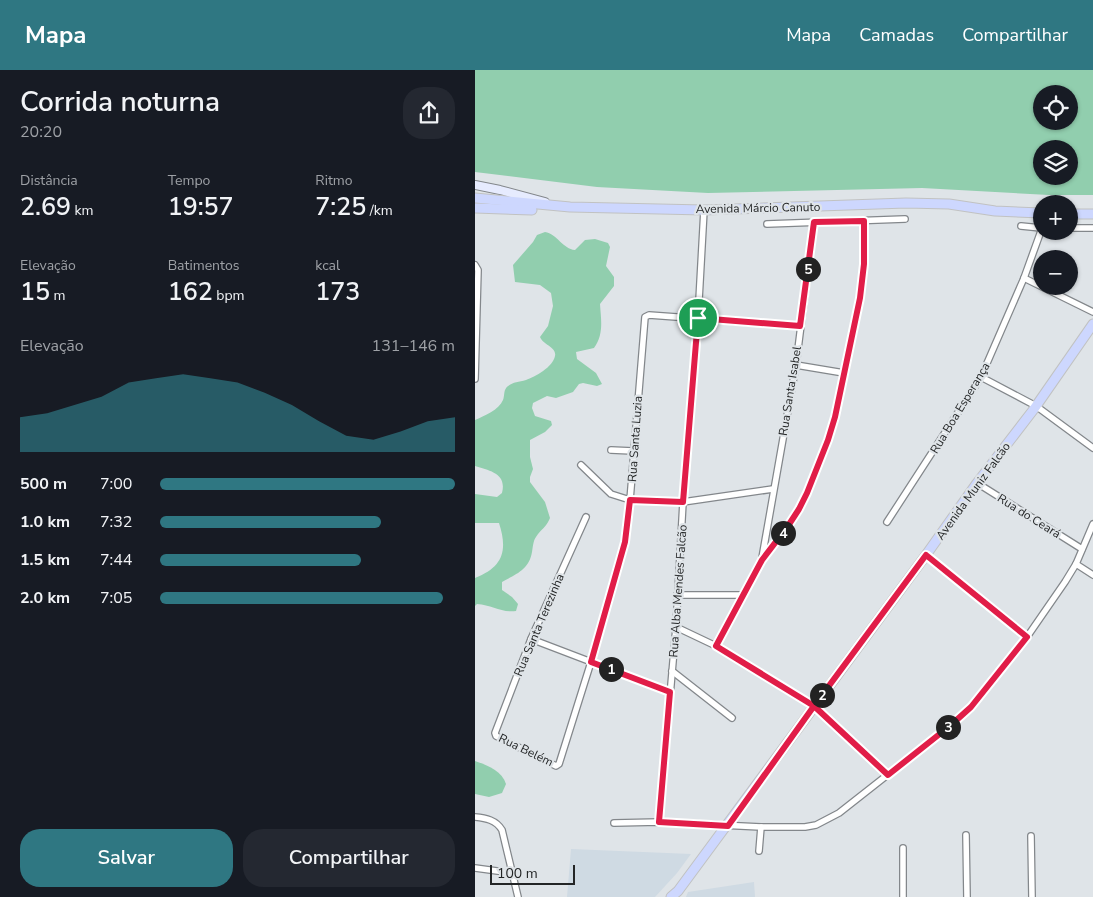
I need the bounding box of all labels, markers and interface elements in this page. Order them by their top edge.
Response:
text: Mapa [25,19,87,51]
text: Mapa [786,23,831,47]
text: Camadas [859,23,934,47]
text: Compartilhar [962,23,1068,47]
text: Corrida noturna [20,83,220,121]
map controls [1033,85,1078,295]
button: locate [1033,85,1078,130]
button: share [403,87,455,139]
text: 20:20 [20,121,62,143]
button: layers [1033,140,1078,185]
text: Distância [20,171,78,190]
text: Tempo [168,171,210,190]
text: Ritmo [315,171,353,190]
text: 2.69 [20,190,71,224]
text: 19:57 [168,190,234,224]
text: 7:25 [315,190,366,224]
button: + [1033,195,1078,240]
street label: Avenida Márcio Canuto [696,199,821,217]
text: km [71,201,94,220]
text: /km [366,201,393,220]
button: − [1033,250,1078,295]
text: Elevação [20,256,76,275]
text: Batimentos [168,256,239,275]
text: kcal [315,256,340,275]
pin: 5 [795,256,821,282]
text: 5 [804,260,813,279]
text: 15 [20,275,50,309]
text: 162 [168,275,213,309]
text: 173 [315,275,360,309]
text: m [50,286,66,305]
text: bpm [213,286,245,305]
pin [677,297,719,339]
icon: arrive [684,304,712,332]
text: Elevação [20,335,84,357]
text: 131–146 m [372,335,455,357]
street label: Rua Santa Isabel [775,345,805,437]
street label: Rua Boa Esperança [926,359,994,457]
street label: Rua Santa Luzia [624,395,646,483]
street label: Avenida Muniz Falcão [932,439,1014,543]
text: 500 m [20,473,67,495]
text: 7:00 [100,473,132,495]
street label: Rua do Ceará [994,490,1064,542]
text: 1.0 km [20,511,70,533]
text: 7:32 [100,511,132,533]
pin: 4 [771,520,795,546]
street label: Rua Alba Mendes Falcão [665,524,691,658]
text: 4 [779,524,788,543]
text: 1.5 km [20,549,70,571]
text: 7:44 [100,549,132,571]
street label: Rua Santa Terezinha [510,571,568,679]
text: 2.0 km [20,587,70,609]
text: 7:05 [100,587,132,609]
pin: 1 [599,656,623,682]
text: 1 [607,660,616,679]
pin: 2 [809,682,835,708]
text: 2 [818,686,827,705]
pin: 3 [935,714,961,740]
text: 3 [944,718,953,737]
street label: Rua Belém [496,730,556,770]
button: Salvar [20,829,233,887]
button: Compartilhar [243,829,455,887]
scale bar [490,862,575,885]
text: 100 m [497,864,538,883]

